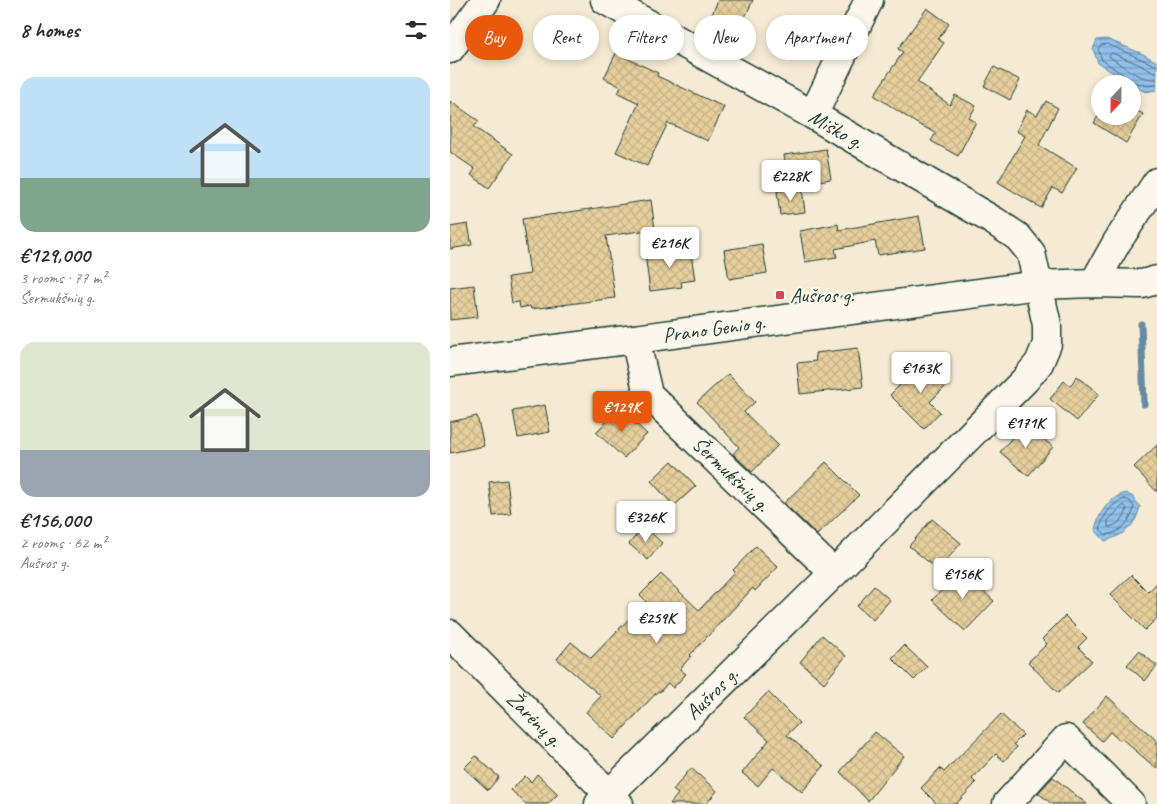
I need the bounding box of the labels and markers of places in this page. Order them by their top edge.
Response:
pin: €228K [756,160,826,202]
pin: €216K [635,226,705,269]
place label: Aušros g. [790,282,855,308]
marker: Aušros g. [774,289,786,301]
pin: €163K [886,352,956,394]
pin: €129K [587,390,657,433]
pin: €171K [991,406,1061,449]
pin: €326K [611,500,681,543]
pin: €156K [928,558,998,600]
pin: €259K [622,602,692,644]

